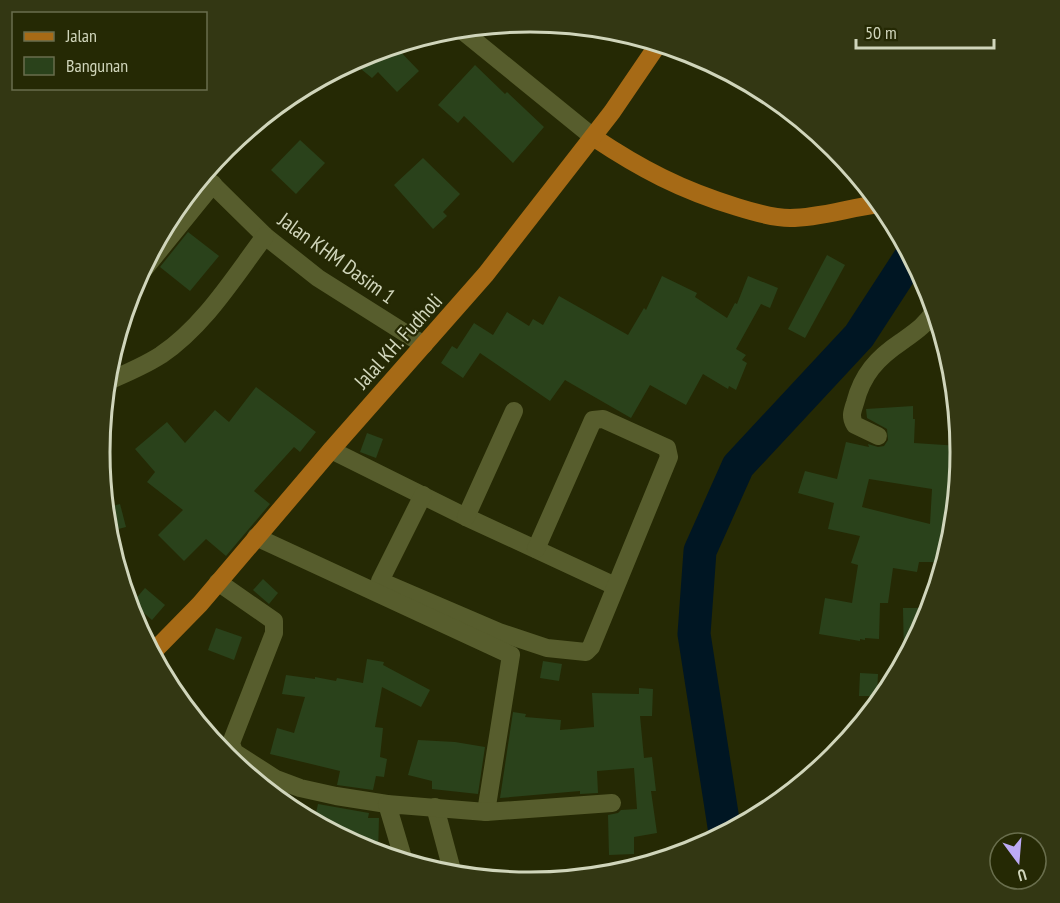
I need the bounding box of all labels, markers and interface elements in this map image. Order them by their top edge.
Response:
legend [12,12,207,90]
scale bar [856,12,994,50]
text: 50 m [865,21,897,44]
text: Jalan [65,24,97,47]
text: Bangunan [66,54,128,77]
street label: Jalan KHM Dasim 1 [272,206,401,310]
street label: Jalal KH. Fudholi [347,288,448,395]
north arrow [988,831,1048,891]
text: U [1015,865,1029,886]

